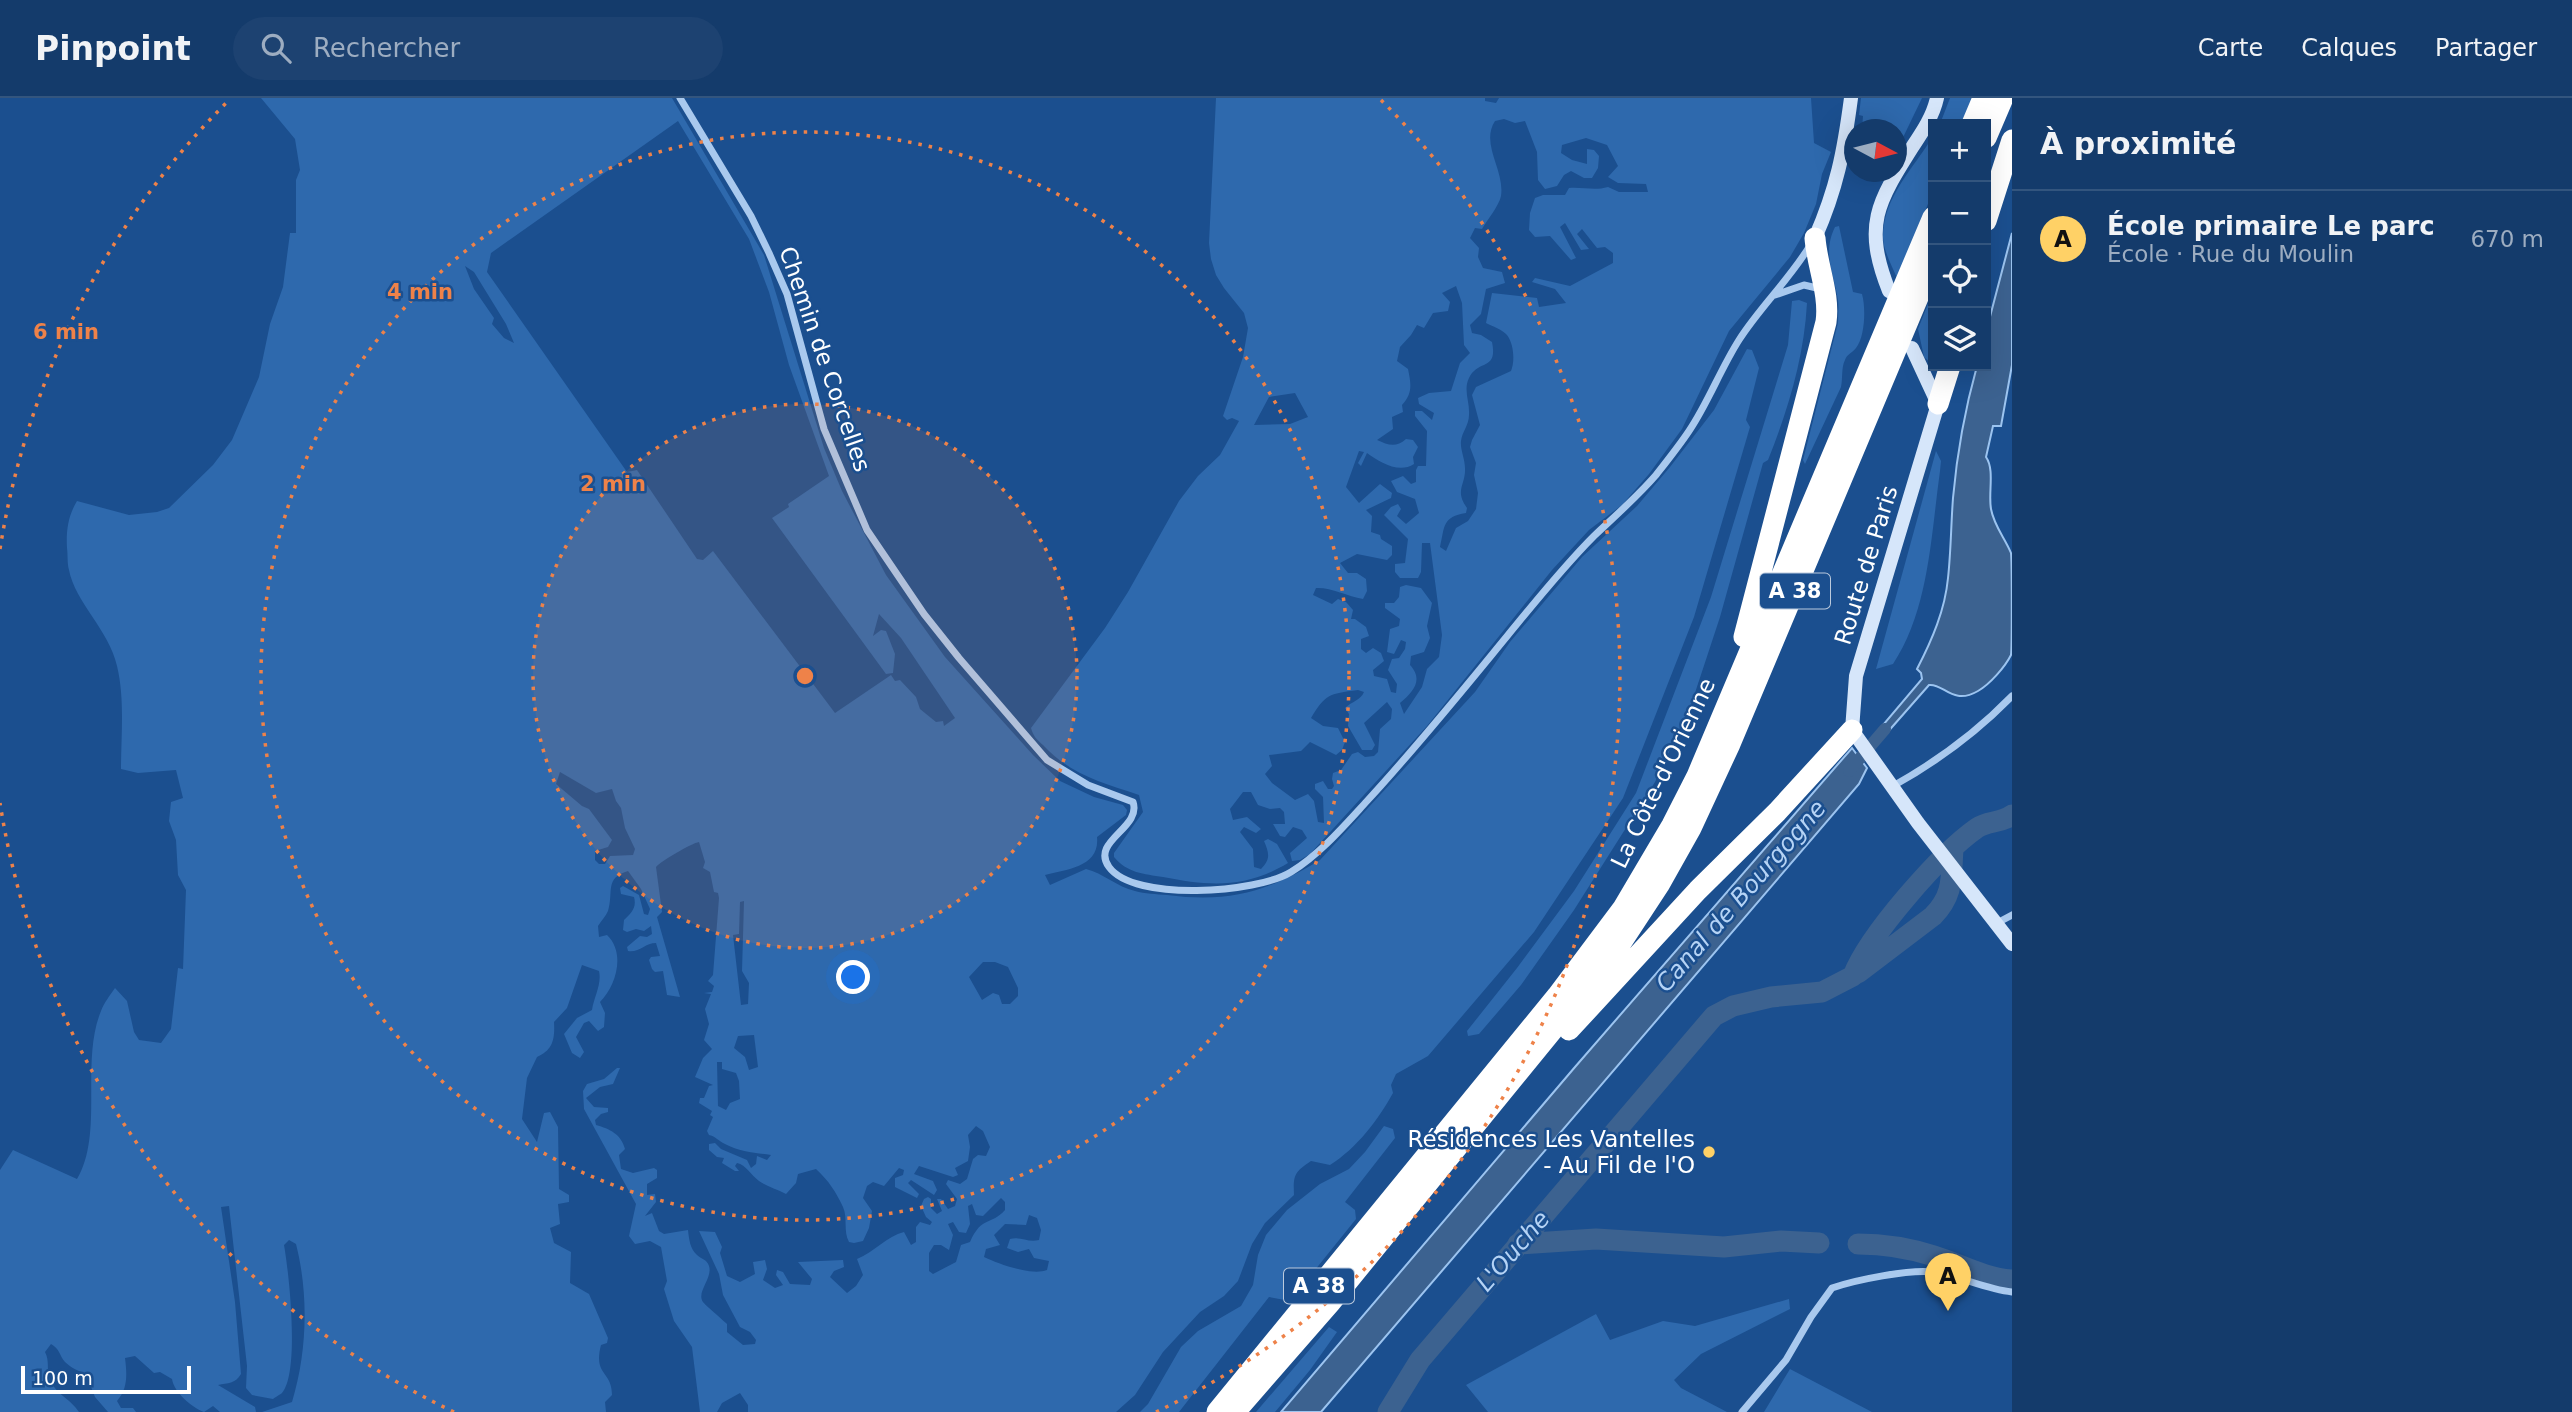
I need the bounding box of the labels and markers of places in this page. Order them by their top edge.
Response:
centre of rings [793,664,817,688]
place label: Résidences Les Vantelles - Au Fil de l'O [1408,1126,1695,1178]
marker: Résidences Les Vantelles - Au Fil de l'O [1701,1144,1717,1160]
pin: A [1925,1253,1971,1311]

